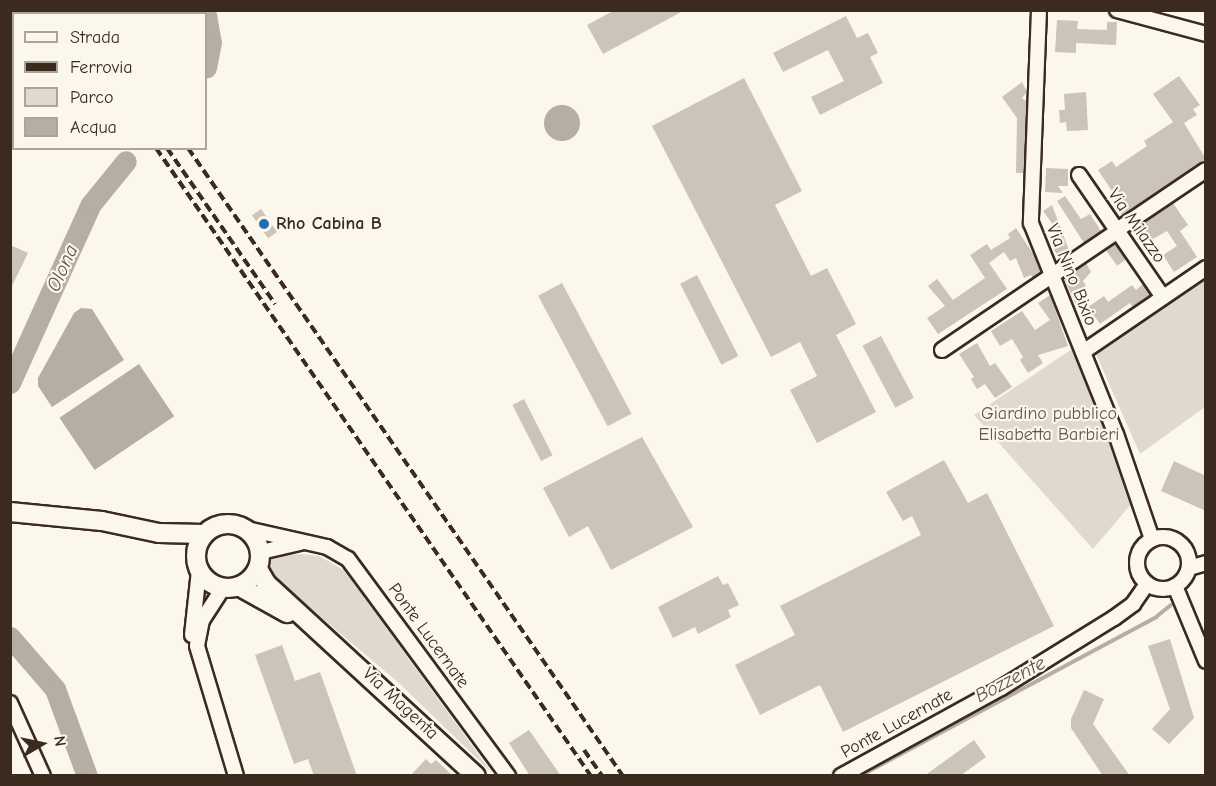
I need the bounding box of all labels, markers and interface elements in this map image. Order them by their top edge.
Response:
legend [12,12,207,150]
text: Strada [70,27,120,48]
text: Ferrovia [70,57,133,78]
text: Parco [70,87,113,108]
text: Acqua [70,117,117,138]
street label: Via Milazzo [1102,185,1170,267]
place label: Rho Cabina B [276,213,382,235]
marker: Rho Cabina B [257,217,271,231]
street label: Via Nino Bixio [1041,221,1101,329]
water label: Olona [41,241,83,295]
park label: Giardino pubblico Elisabetta Barbieri [979,404,1119,446]
street label: Ponte Lucernate [383,579,473,693]
water label: Bozzente [971,650,1049,708]
street label: Via Magenta [358,663,442,745]
street label: Ponte Lucernate [837,684,957,764]
north arrow [12,714,72,774]
text: N [50,735,69,748]

